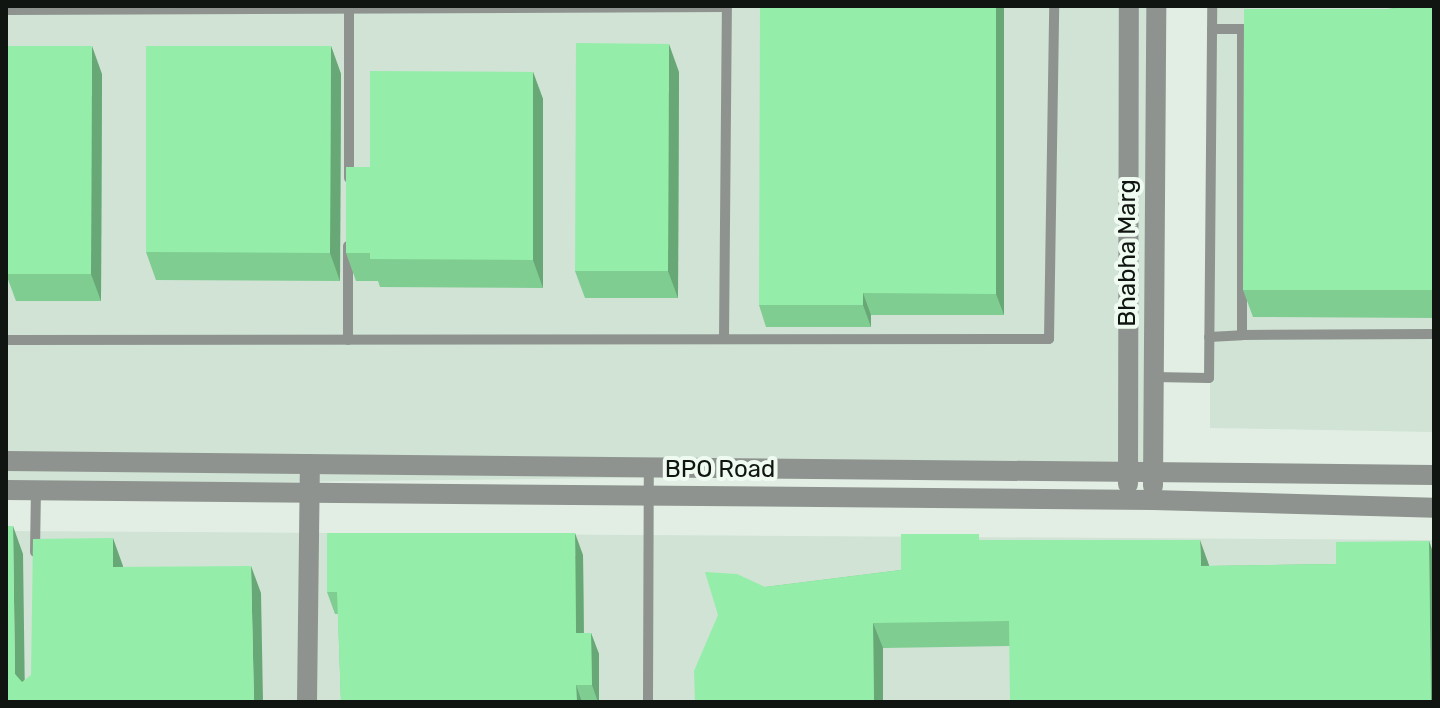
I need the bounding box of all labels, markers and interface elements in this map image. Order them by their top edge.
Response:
street label: Bhabha Marg [1114,179,1142,327]
street label: BPO Road [665,456,775,484]

